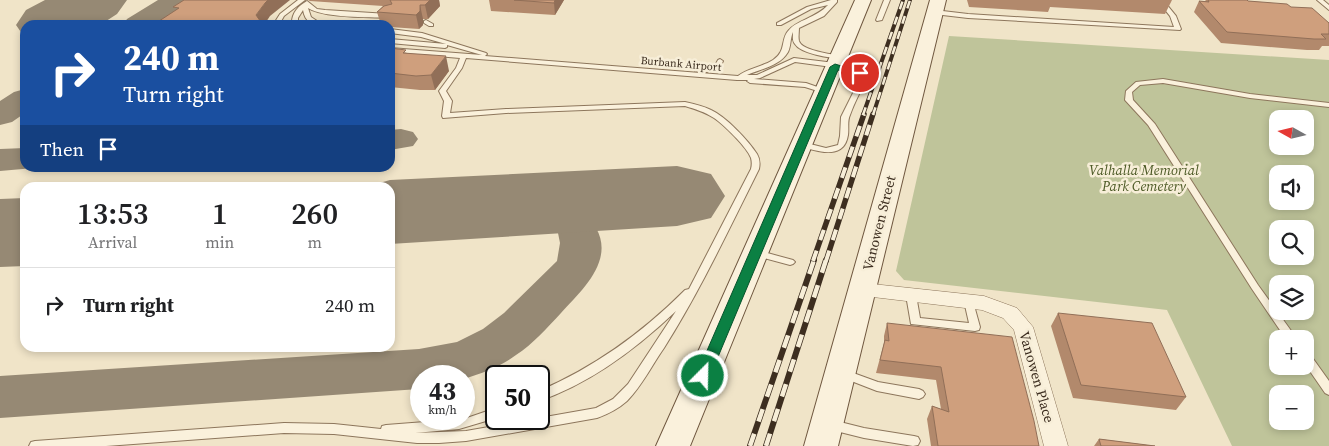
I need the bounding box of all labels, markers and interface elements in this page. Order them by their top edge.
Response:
text: 240 m [123,34,219,82]
icon: right [40,40,105,105]
pin [839,52,881,94]
street label: Burbank Airport [640,53,722,75]
icon: arrive [846,59,874,87]
text: Turn right [123,79,224,109]
north arrow [1269,110,1314,155]
map controls [1269,110,1314,430]
icon: arrive [94,135,122,163]
text: Then [40,136,84,162]
park label: Valhalla Memorial Park Cemetery [1089,160,1199,196]
button: sound [1269,165,1314,210]
street label: Vanowen Street [858,173,901,273]
text: 13:53 [77,193,148,234]
text: 1 [212,193,228,234]
text: 260 [291,193,338,234]
button: search [1269,220,1314,265]
text: Arrival [88,231,137,253]
text: min [205,231,234,253]
text: m [307,231,322,253]
button: layers [1269,275,1314,320]
icon: right [40,291,68,319]
text: Turn right [83,292,174,318]
text: 240 m [325,292,375,318]
street label: Vanowen Place [1014,329,1060,425]
button: + [1269,330,1314,375]
position arrow [676,349,728,401]
speed limit sign: 50 [485,365,550,430]
text: 43 [429,374,456,408]
button: − [1269,385,1314,430]
text: km/h [428,402,457,418]

